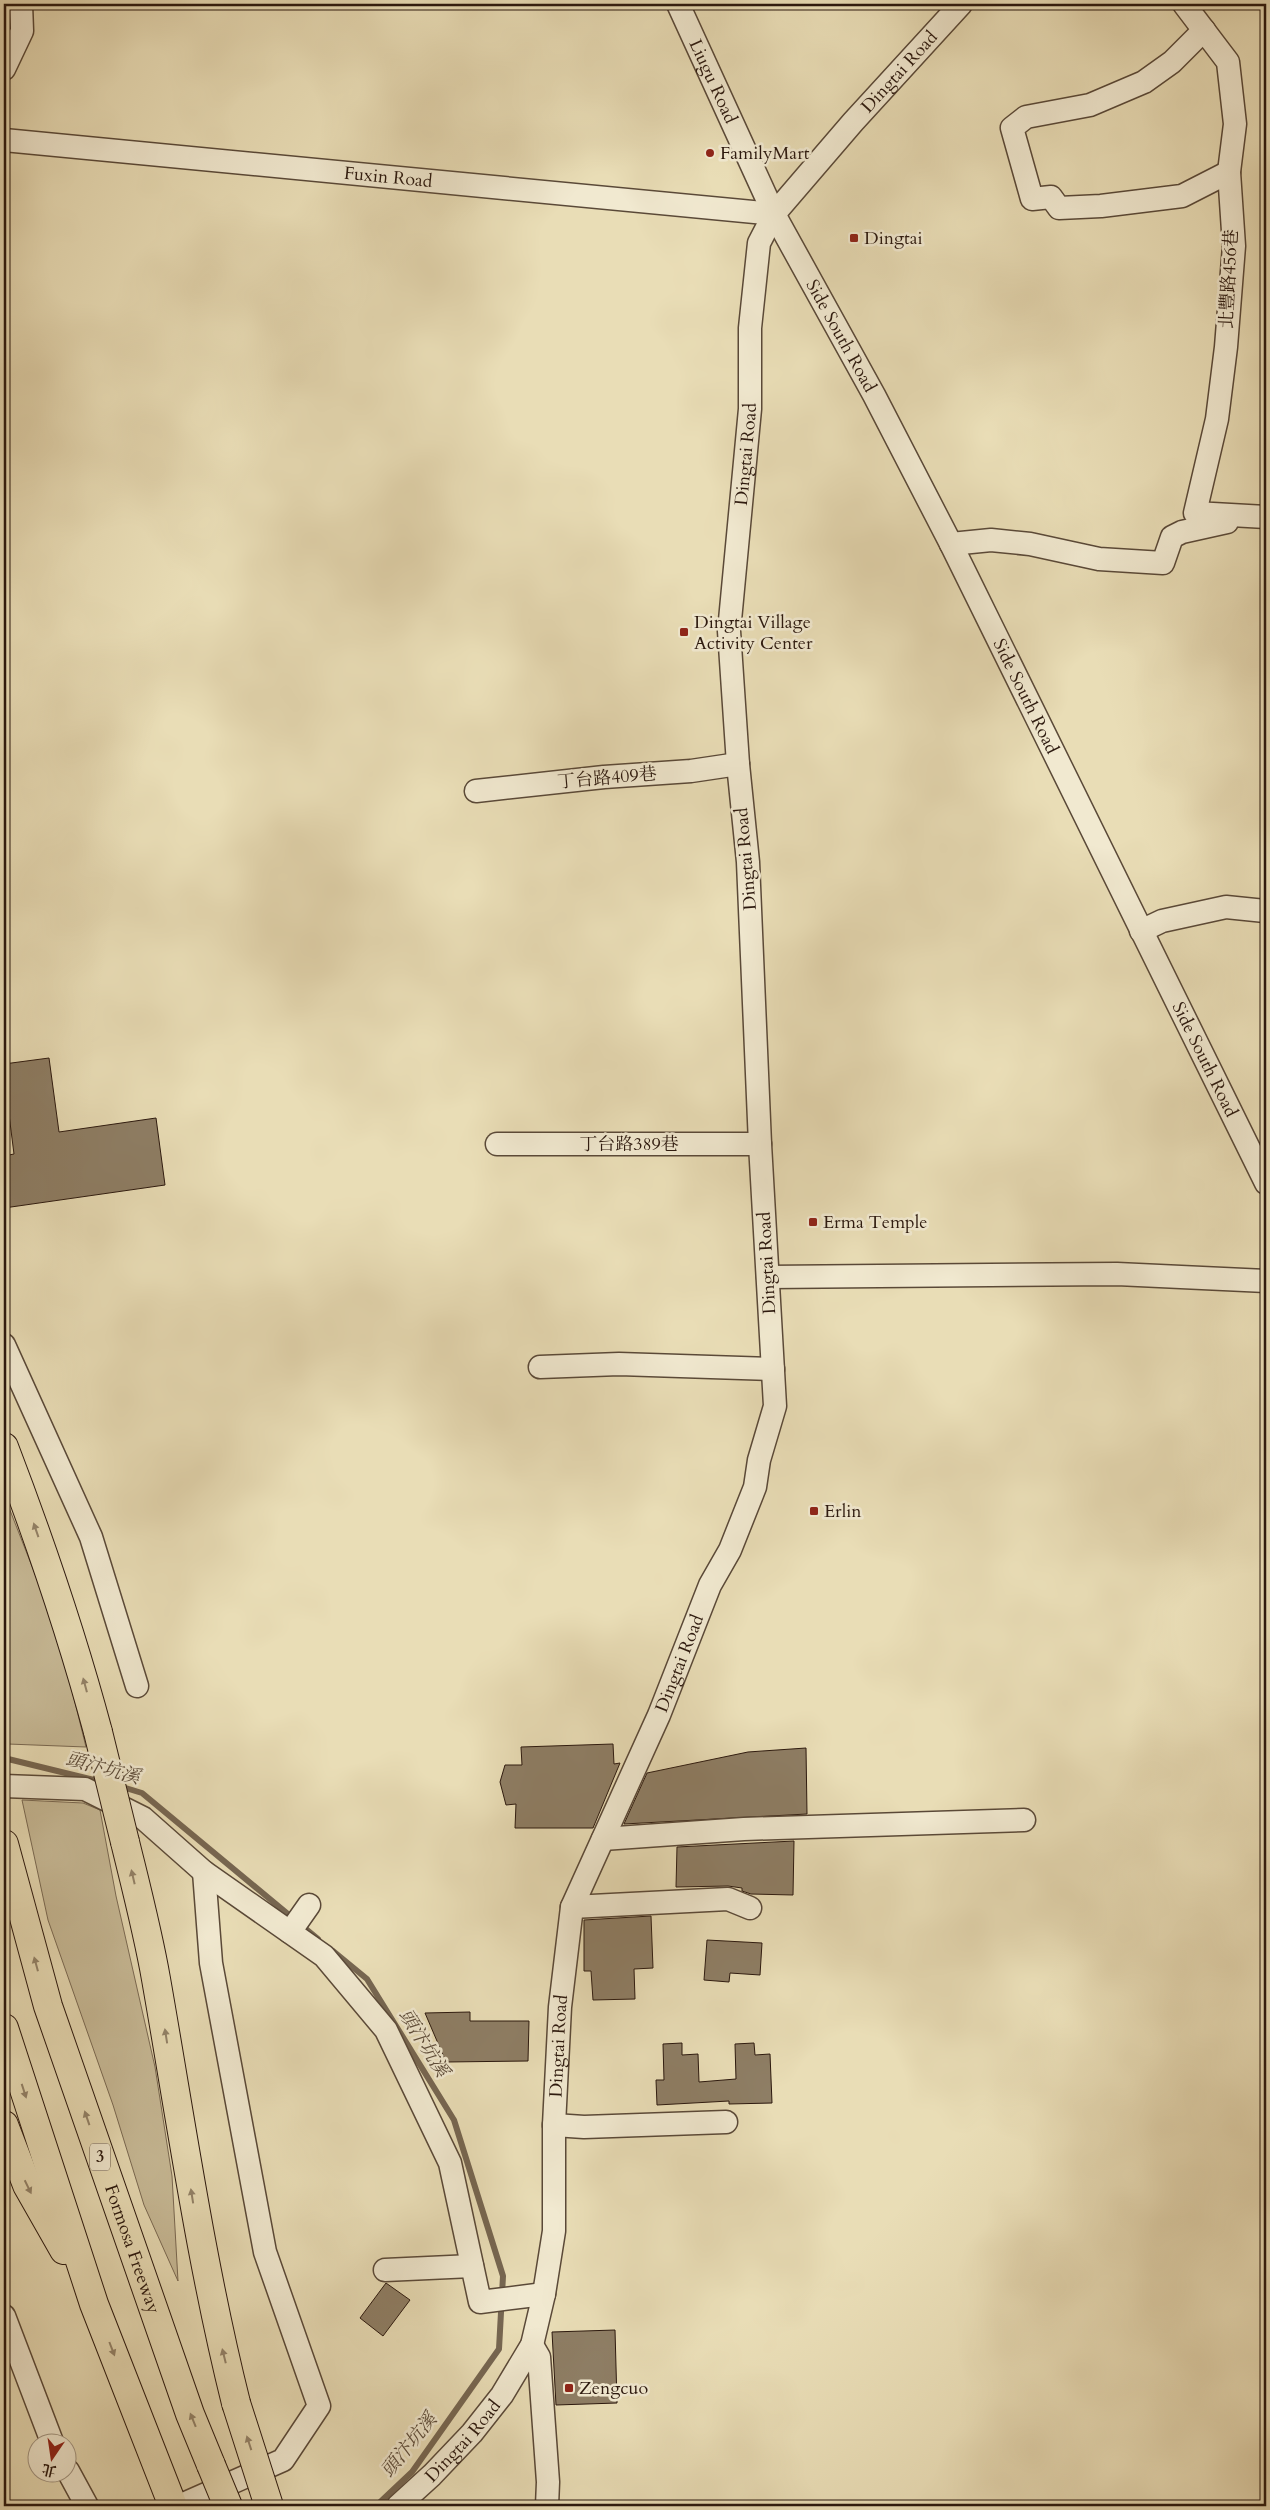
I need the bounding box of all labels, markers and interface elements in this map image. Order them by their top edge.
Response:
street label: Dingtai Road [855,25,943,118]
street label: Liugu Road [683,35,744,128]
place label: FamilyMart [720,141,810,166]
marker: FamilyMart [704,147,716,159]
street label: Fuxin Road [343,160,434,194]
place label: Dingtai [864,226,923,251]
street label: 北豐路456巷 [1214,229,1244,329]
marker: Dingtai [848,232,860,244]
street label: Side South Road [800,275,883,397]
street label: Dingtai Road [728,403,763,507]
place label: Dingtai Village Activity Center [694,610,813,656]
marker: Dingtai Village Activity Center [678,626,690,638]
street label: Side South Road [987,634,1065,758]
street label: 丁台路409巷 [556,761,658,795]
street label: Dingtai Road [729,806,763,911]
street label: Side South Road [1166,998,1244,1121]
street label: 丁台路389巷 [579,1132,679,1157]
place label: Erma Temple [823,1210,927,1235]
street label: Dingtai Road [752,1211,782,1315]
marker: Erma Temple [807,1216,819,1228]
place label: Erlin [824,1499,862,1524]
marker: Erlin [808,1505,820,1517]
one-way arrow [31,1522,39,1537]
street label: Dingtai Road [649,1611,710,1716]
one-way arrow [81,1677,89,1692]
water label: 頭汴坑溪 [63,1746,145,1791]
one-way arrow [129,1869,137,1885]
one-way arrow [32,1956,40,1971]
street label: Dingtai Road [543,1993,574,2098]
water label: 頭汴坑溪 [393,2004,456,2084]
one-way arrow [161,2028,169,2044]
one-way arrow [21,2083,29,2098]
one-way arrow [83,2110,91,2125]
road number: 3 [90,2144,110,2170]
one-way arrow [24,2180,32,2194]
street label: Formosa Freeway [99,2181,167,2317]
one-way arrow [188,2188,196,2204]
one-way arrow [108,2342,116,2357]
one-way arrow [220,2348,228,2363]
place label: Zengcuo [579,2376,648,2401]
marker: Zengcuo [563,2382,575,2394]
street label: Dingtai Road [419,2394,507,2488]
water label: 頭汴坑溪 [375,2406,444,2483]
one-way arrow [188,2413,196,2427]
north arrow [28,2432,78,2482]
one-way arrow [244,2435,252,2450]
text: 北 [40,2459,58,2481]

